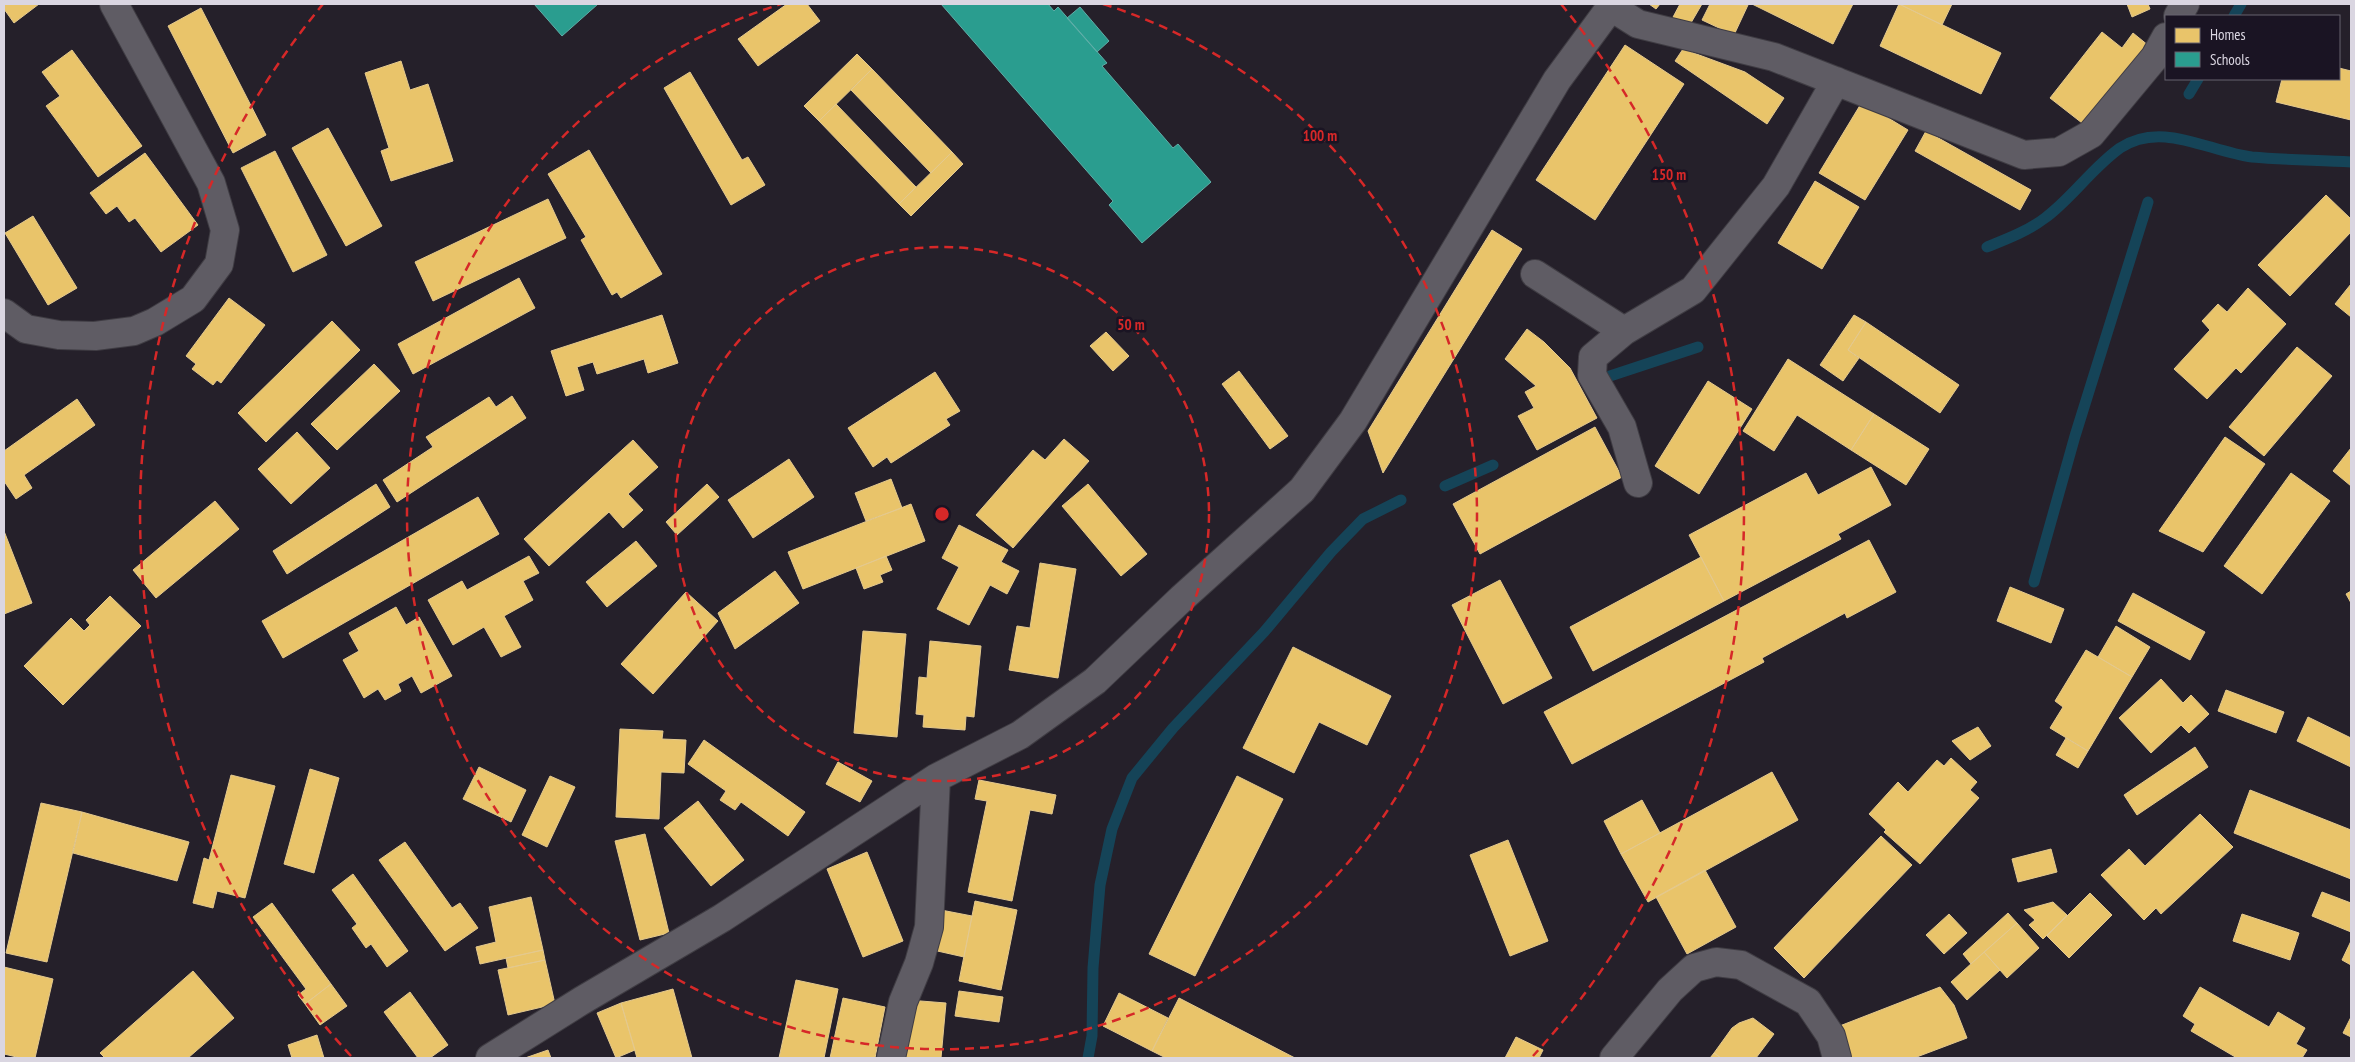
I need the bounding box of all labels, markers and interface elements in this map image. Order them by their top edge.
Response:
legend [2165,15,2340,80]
text: Homes [2210,25,2246,44]
text: Schools [2210,50,2250,69]
text: 100 m [1303,126,1337,145]
text: 150 m [1652,165,1686,184]
text: 50 m [1117,315,1145,334]
centre of rings [933,505,951,523]

